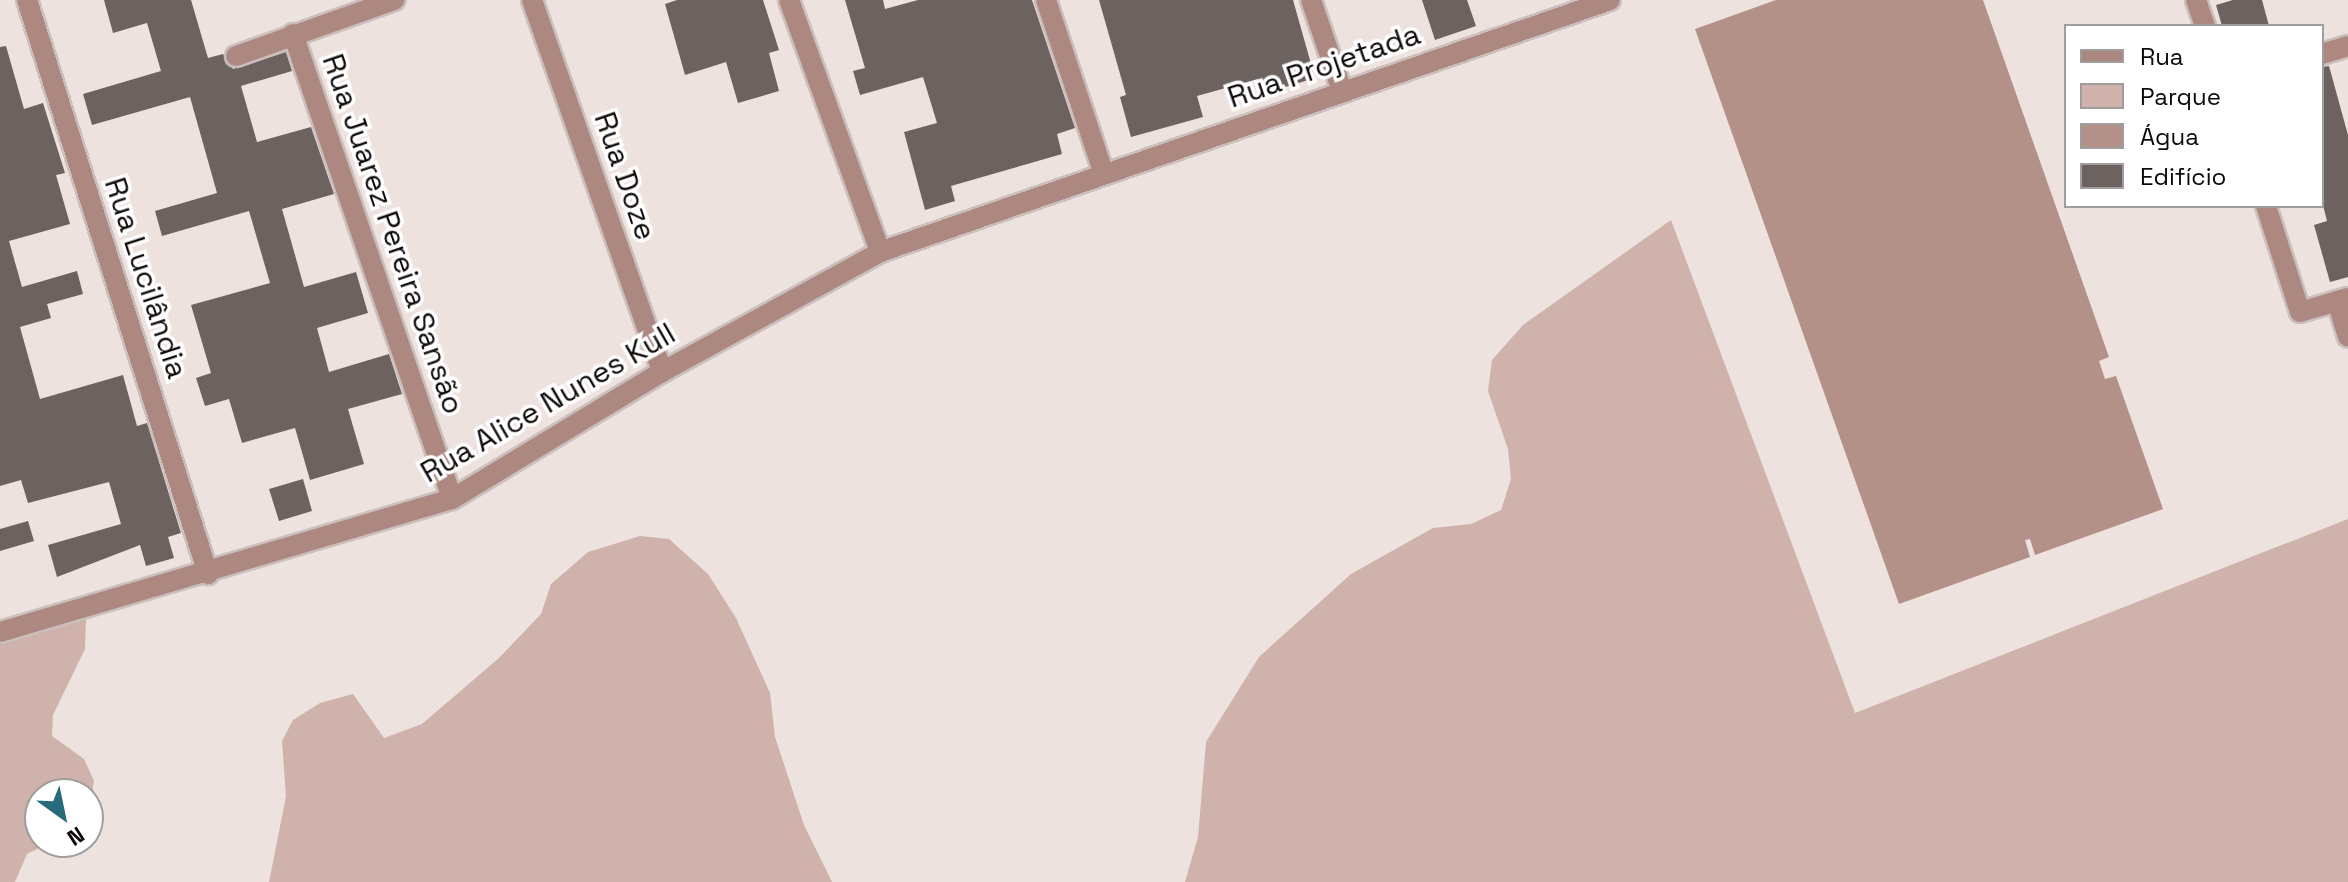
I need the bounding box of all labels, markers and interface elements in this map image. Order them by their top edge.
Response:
street label: Rua Projetada [1223,16,1425,116]
legend [2064,24,2324,208]
text: Rua [2140,41,2184,72]
street label: Rua Juarez Pereira Sansão [314,49,472,419]
text: Parque [2140,81,2221,112]
street label: Rua Doze [586,107,664,245]
text: Água [2140,121,2199,152]
text: Edifício [2140,161,2226,192]
street label: Rua Lucilândia [97,173,195,383]
street label: Rua Alice Nunes Kull [414,315,682,491]
north arrow [24,778,104,858]
text: N [62,821,90,852]

